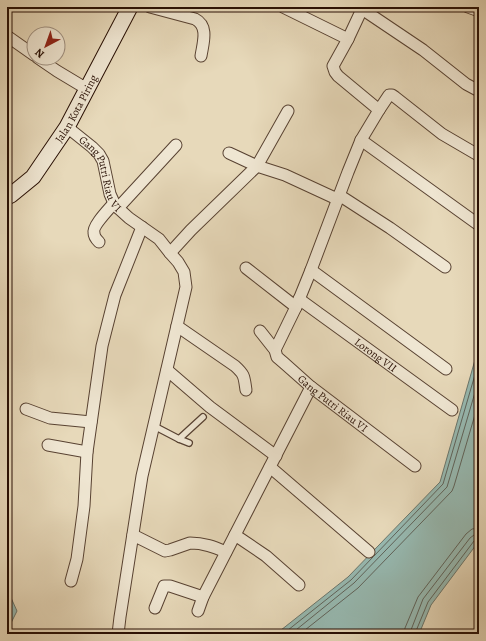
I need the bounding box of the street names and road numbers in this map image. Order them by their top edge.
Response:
street label: Jalan Kota Piring [51,71,101,145]
street label: Gang Putri Riau VI [76,132,125,215]
street label: Lorong VII [352,334,400,375]
street label: Gang Putri Riau VI [295,371,371,435]

